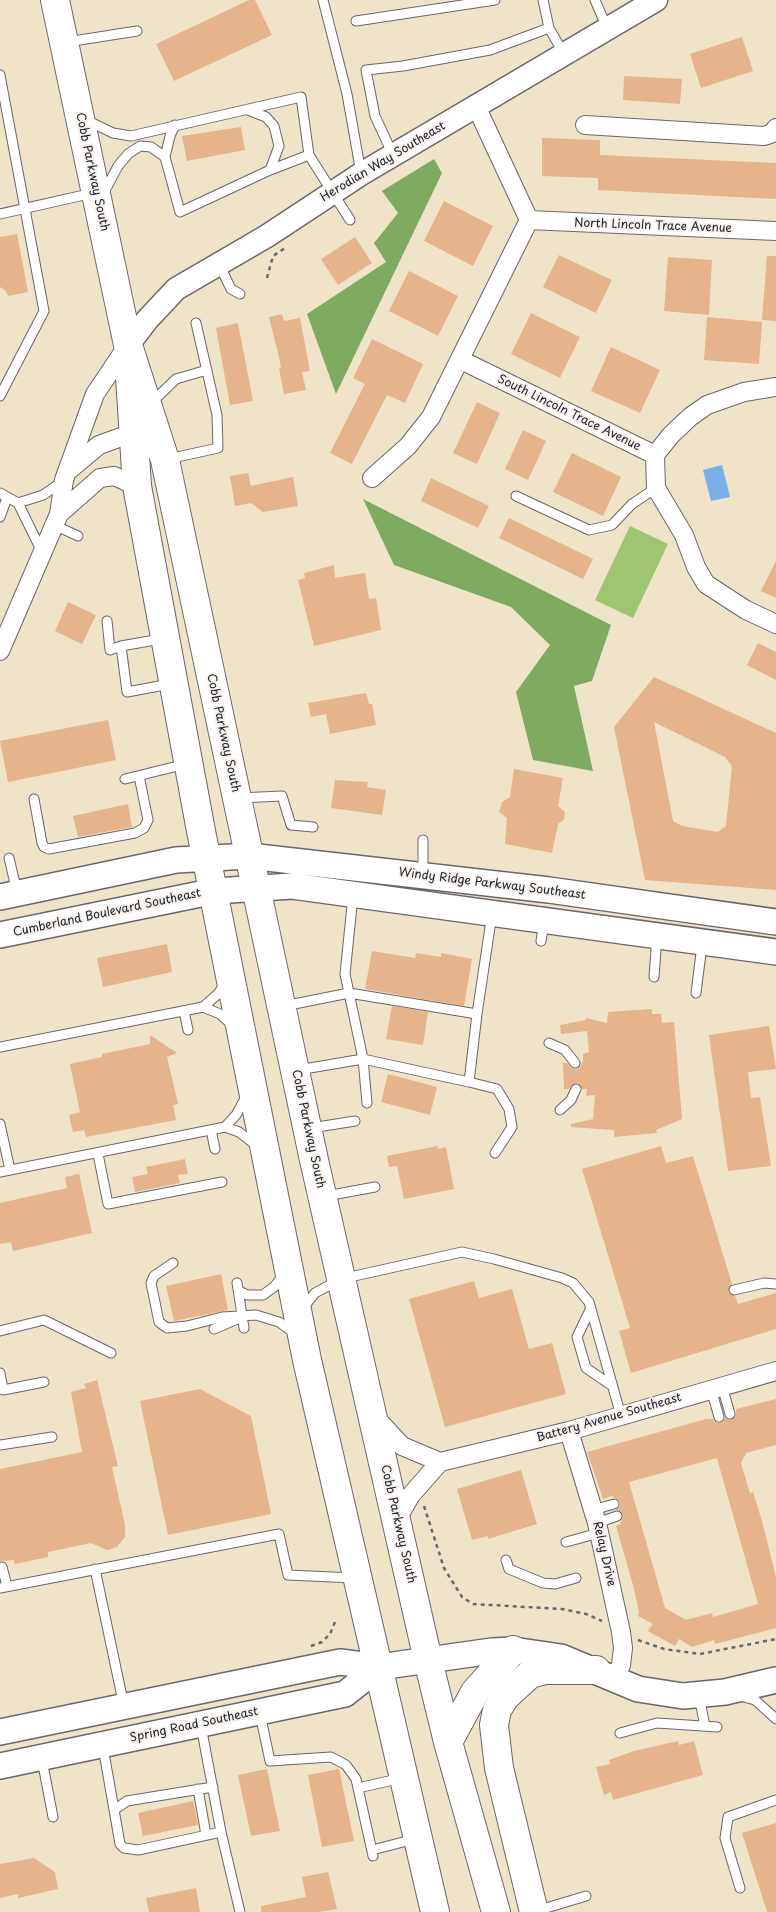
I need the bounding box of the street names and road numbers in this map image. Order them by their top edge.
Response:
street label: Cobb Parkway South [72,111,112,233]
street label: Herodian Way Southeast [318,119,448,205]
street label: North Lincoln Trace Avenue [574,216,732,236]
street label: South Lincoln Trace Avenue [495,372,643,454]
street label: Cobb Parkway South [203,672,243,794]
street label: Windy Ridge Parkway Southeast [398,865,586,903]
street label: Cumberland Boulevard Southeast [12,886,202,940]
street label: Cobb Parkway South [288,1068,328,1190]
street label: Battery Avenue Southeast [535,1390,683,1446]
street label: Cobb Parkway South [377,1463,419,1585]
street label: Relay Drive [590,1520,618,1588]
street label: Spring Road Southeast [129,1704,259,1746]

